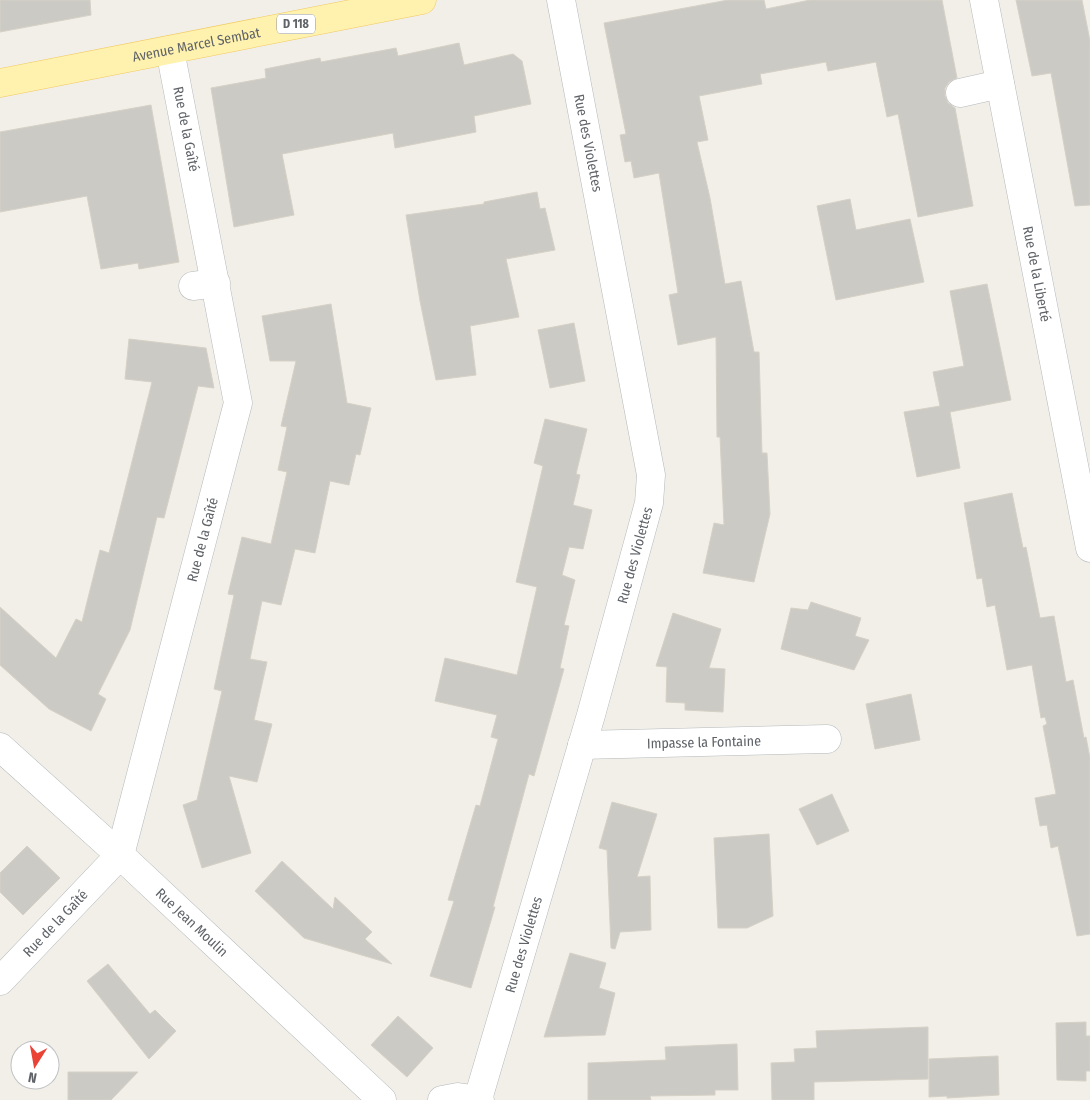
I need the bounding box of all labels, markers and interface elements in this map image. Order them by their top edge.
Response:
road number: D 118 [277,14,315,34]
street label: Avenue Marcel Sembat [131,23,262,65]
street label: Rue de la Gaîté [169,85,203,173]
street label: Rue des Violettes [570,93,606,193]
street label: Rue de la Liberté [1019,225,1055,323]
street label: Rue de la Gaîté [183,496,222,584]
street label: Rue des Violettes [613,505,656,605]
street label: Impasse la Fontaine [647,732,761,752]
street label: Rue Jean Moulin [152,884,232,960]
street label: Rue de la Gaîté [19,886,91,960]
street label: Rue des Violettes [501,894,546,995]
north arrow [10,1040,60,1090]
text: N [27,1068,38,1086]

